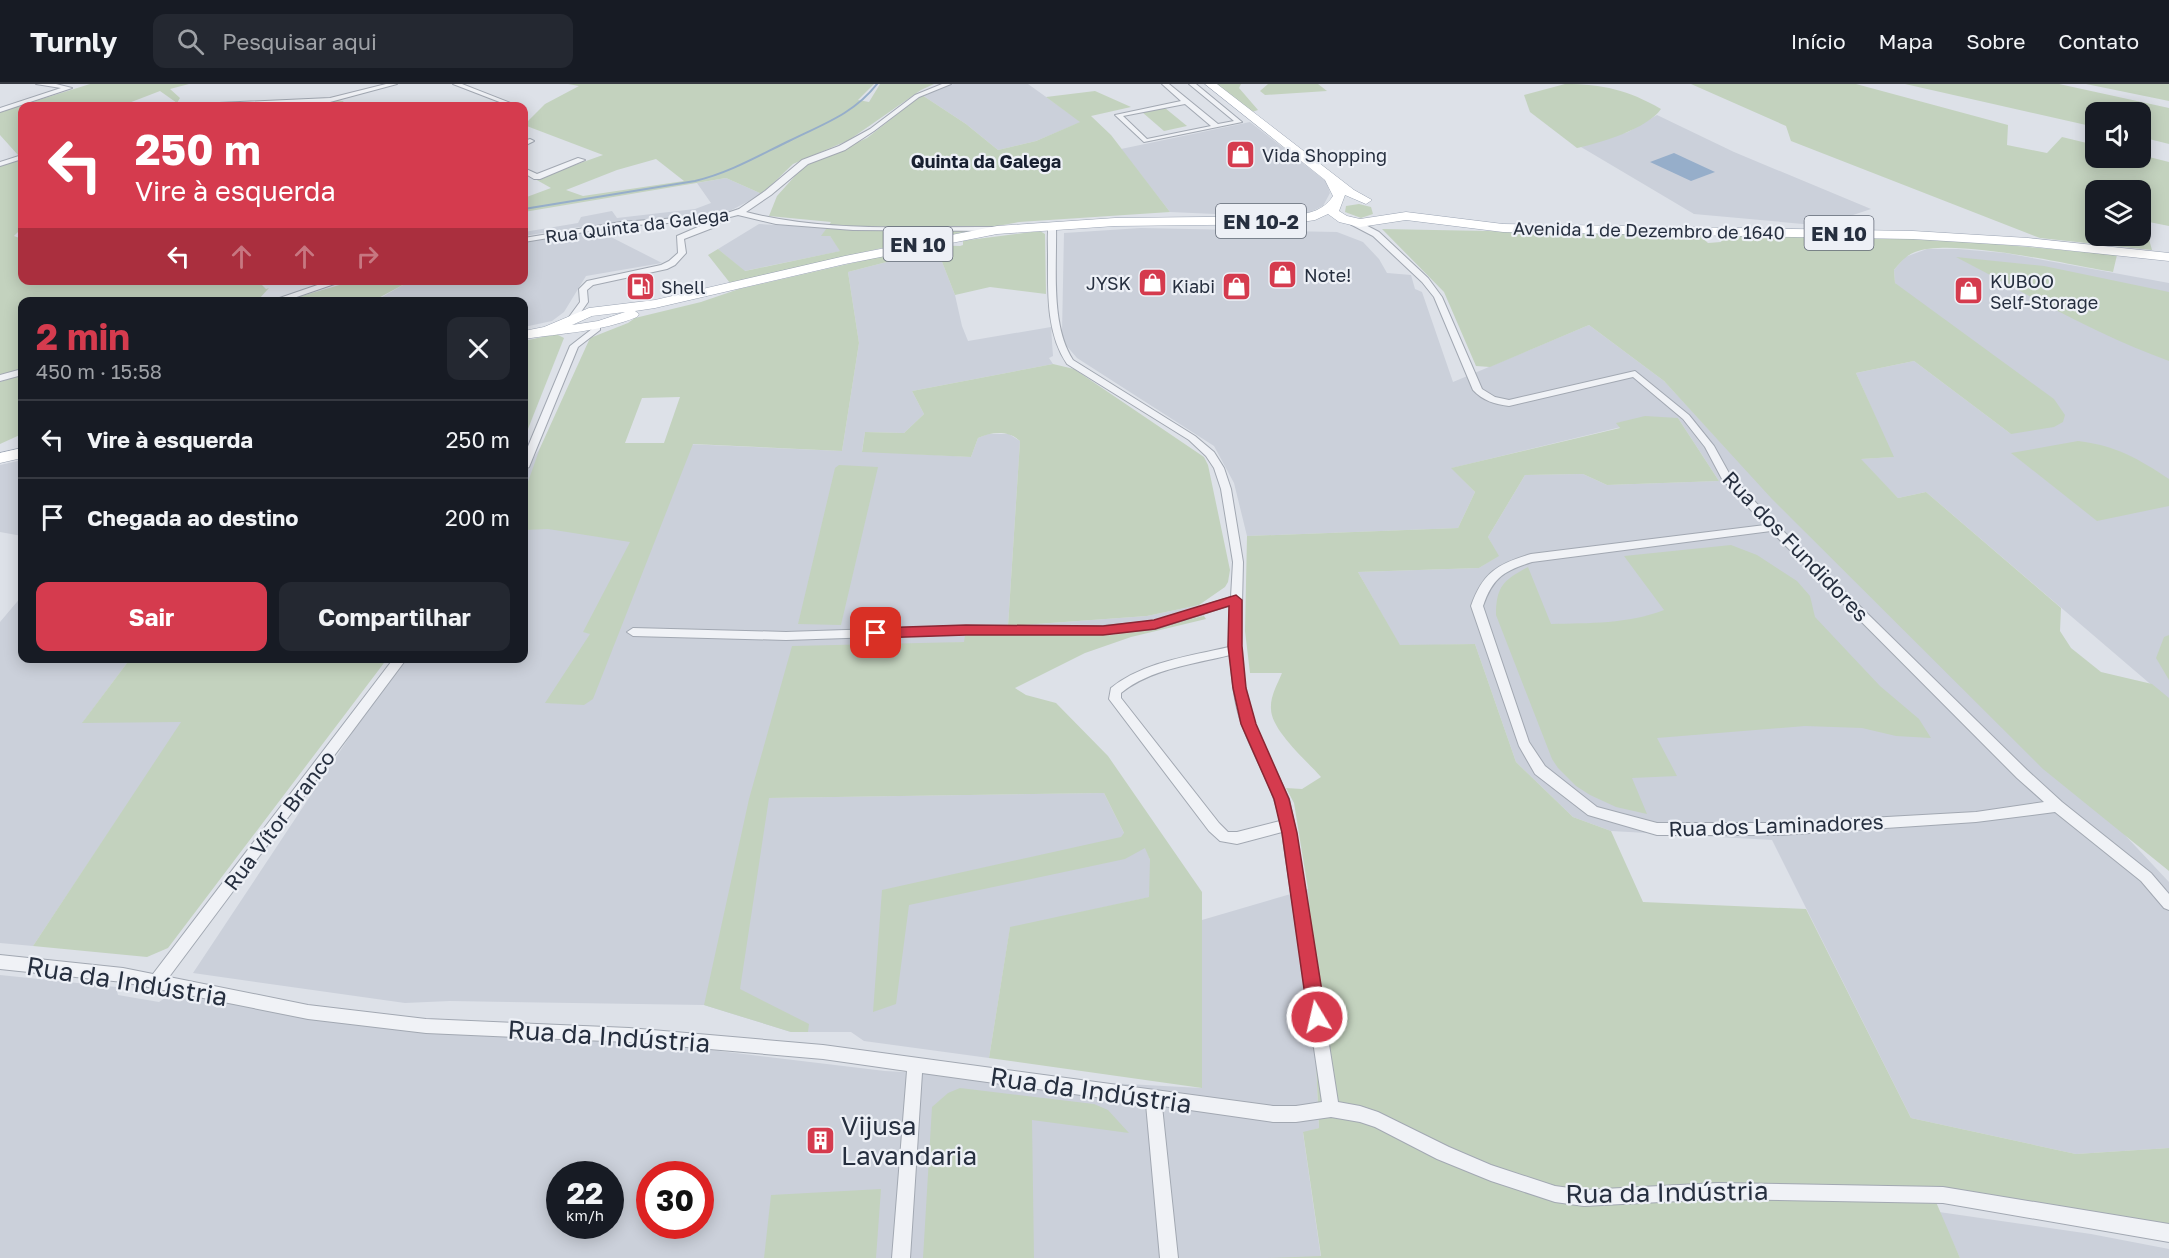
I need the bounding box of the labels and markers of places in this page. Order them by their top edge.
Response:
shop icon: Vida Shopping [1225,139,1257,171]
place label: Vida Shopping [1262,144,1387,166]
shop icon: Note! [1267,259,1299,291]
place label: Note! [1304,264,1352,286]
shop icon: JYSK [1136,267,1168,299]
shop icon: Kiabi [1220,270,1252,302]
place label: KUBOO Self-Storage [1990,270,2098,313]
fuel station icon: Shell [624,271,656,303]
place label: JYSK [1086,272,1131,294]
place label: Kiabi [1172,275,1215,297]
shop icon: KUBOO Self-Storage [1953,275,1985,307]
place label: Shell [661,276,706,298]
pin [850,607,901,658]
place label: Vijusa Lavandaria [841,1110,977,1171]
building icon: Vijusa Lavandaria [804,1124,836,1156]

